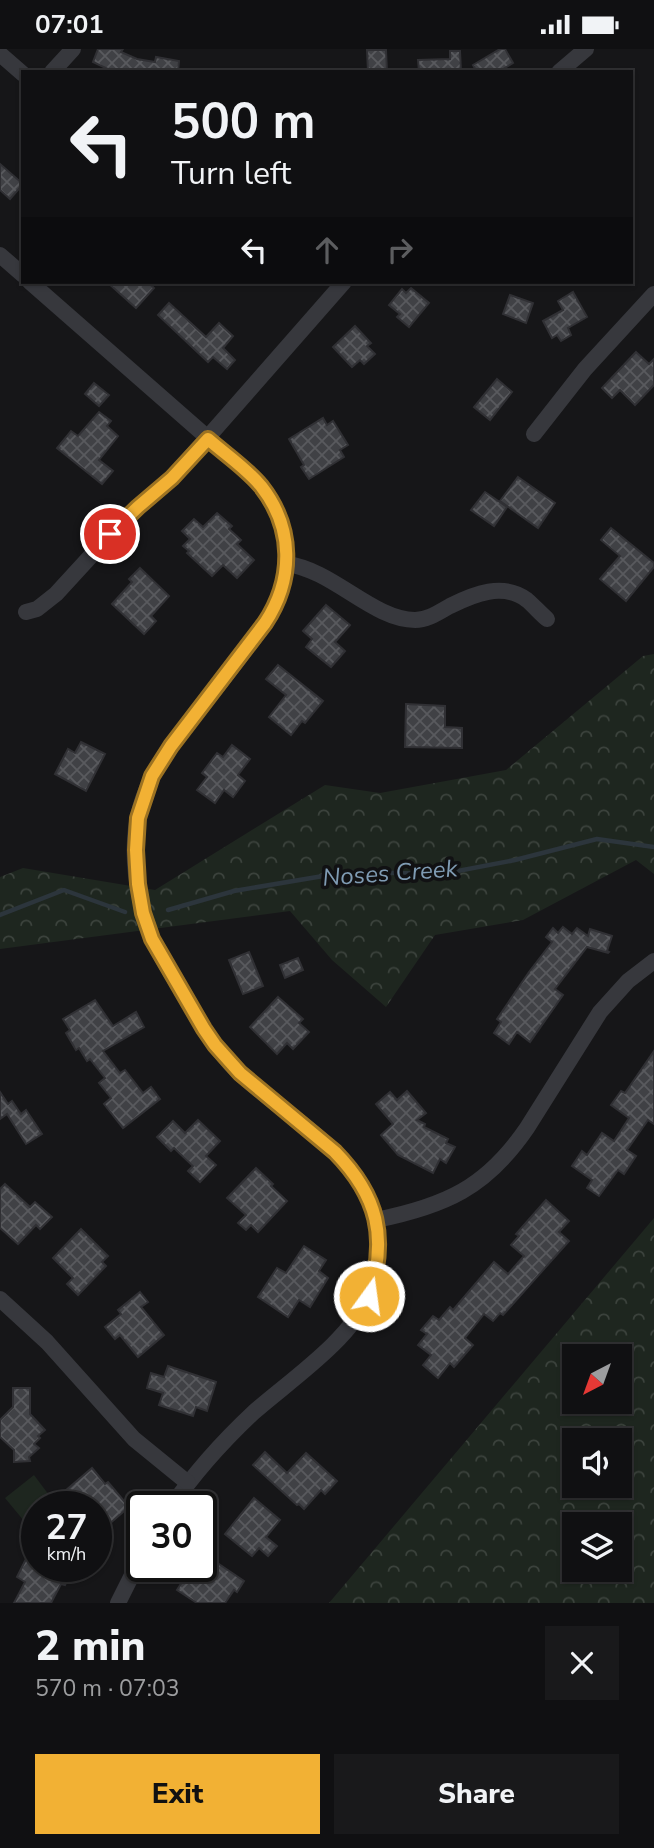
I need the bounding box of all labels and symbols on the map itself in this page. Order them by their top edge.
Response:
pin [80,504,140,564]
water label: Noses Creek [321,852,460,894]
position arrow [332,1259,406,1333]
north arrow [562,1344,632,1414]
speed limit sign: 30 [126,1491,217,1582]

